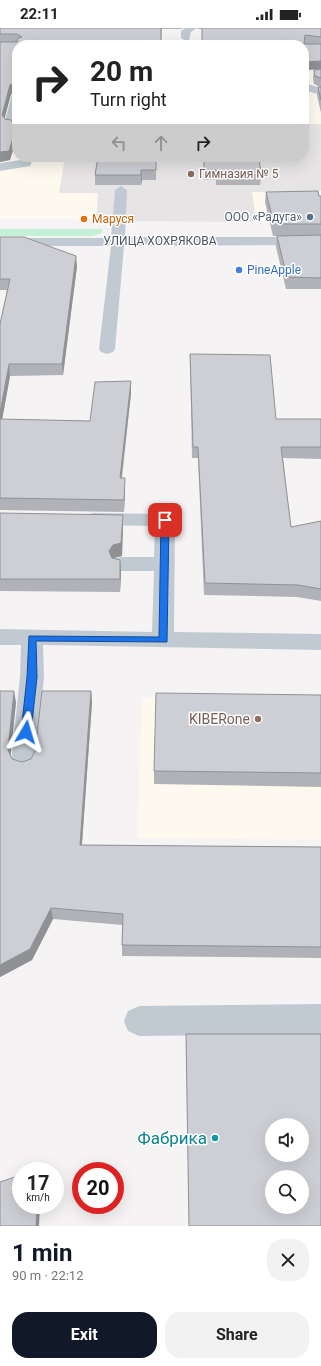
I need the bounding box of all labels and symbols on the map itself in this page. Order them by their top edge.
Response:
place label: Гимназия № 5 [199,167,279,181]
marker: Гимназия № 5 [186,169,196,179]
place label: ООО «Радуга» [224,210,302,224]
place label: Маруся [92,212,134,226]
marker: ООО «Радуга» [305,212,315,222]
marker: Маруся [79,214,89,224]
street label: УЛИЦА ХОХРЯКОВА [103,234,217,248]
place label: PineApple [247,263,301,277]
marker: PineApple [234,265,244,275]
pin [148,503,182,537]
position arrow [5,711,47,753]
place label: KIBERone [189,711,250,727]
marker: KIBERone [253,714,263,724]
place label: Фабрика [138,1128,207,1148]
marker: Фабрика [210,1133,220,1143]
speed limit sign: 20 [72,1162,124,1214]

